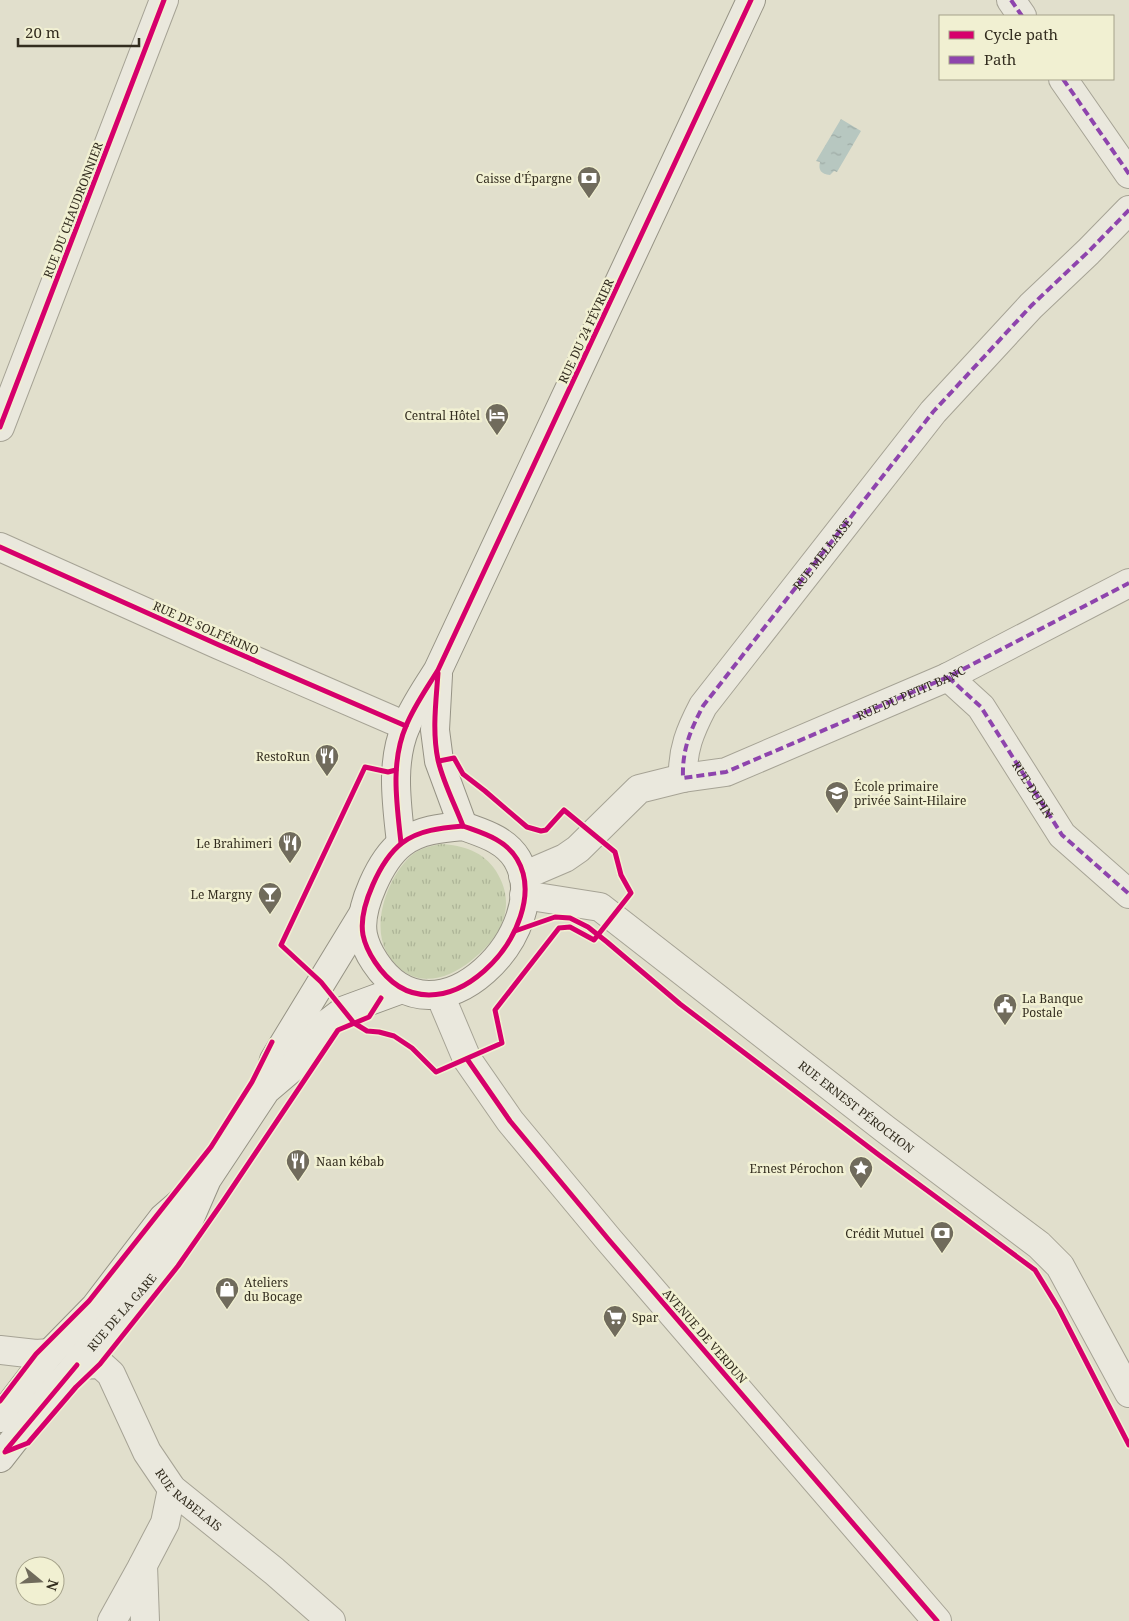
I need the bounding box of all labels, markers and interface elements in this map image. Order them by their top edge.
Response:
scale bar [18,15,139,47]
legend [939,15,1114,80]
text: 20 m [25,22,60,42]
text: Cycle path [984,24,1059,44]
text: Path [984,49,1017,69]
street label: RUE DU CHAUDRONNIER [39,139,107,280]
bank icon: Caisse d'Épargne [576,165,602,199]
place label: Caisse d'Épargne [476,170,572,187]
street label: RUE DU 24 FÉVRIER [554,276,618,386]
hotel icon: Central Hôtel [484,402,510,436]
place label: Central Hôtel [404,407,480,424]
street label: RUE MELLAISE [788,514,856,593]
street label: RUE DE SOLFÉRINO [150,597,262,659]
street label: RUE DU PETIT BANC [854,661,968,724]
restaurant icon: RestoRun [314,743,340,777]
place label: RestoRun [256,748,310,765]
street label: RUE DUPIN [1008,757,1058,821]
place label: École primaire privée Saint-Hilaire [854,778,966,809]
school or university icon: École primaire privée Saint-Hilaire [824,780,850,814]
restaurant icon: Le Brahimeri [277,830,303,864]
place label: Le Brahimeri [196,835,272,852]
bar icon: Le Margny [257,881,283,915]
place label: Le Margny [191,886,252,903]
place label: La Banque Postale [1022,990,1083,1021]
public building icon: La Banque Postale [992,992,1018,1026]
street label: RUE ERNEST PÉROCHON [795,1056,918,1157]
restaurant icon: Naan kébab [285,1148,311,1182]
place label: Naan kébab [316,1153,384,1170]
place icon: Ernest Pérochon [848,1155,874,1189]
place label: Ernest Pérochon [750,1160,844,1177]
bank icon: Crédit Mutuel [929,1220,955,1254]
place label: Crédit Mutuel [845,1225,924,1242]
street label: RUE DE LA GARE [83,1270,160,1354]
place label: Ateliers du Bocage [244,1274,302,1305]
shop icon: Ateliers du Bocage [214,1276,240,1310]
street label: AVENUE DE VERDUN [659,1285,751,1387]
supermarket icon: Spar [602,1304,628,1338]
place label: Spar [632,1309,659,1326]
street label: RUE RABELAIS [152,1465,226,1535]
north arrow [15,1556,65,1606]
text: N [42,1577,64,1593]

